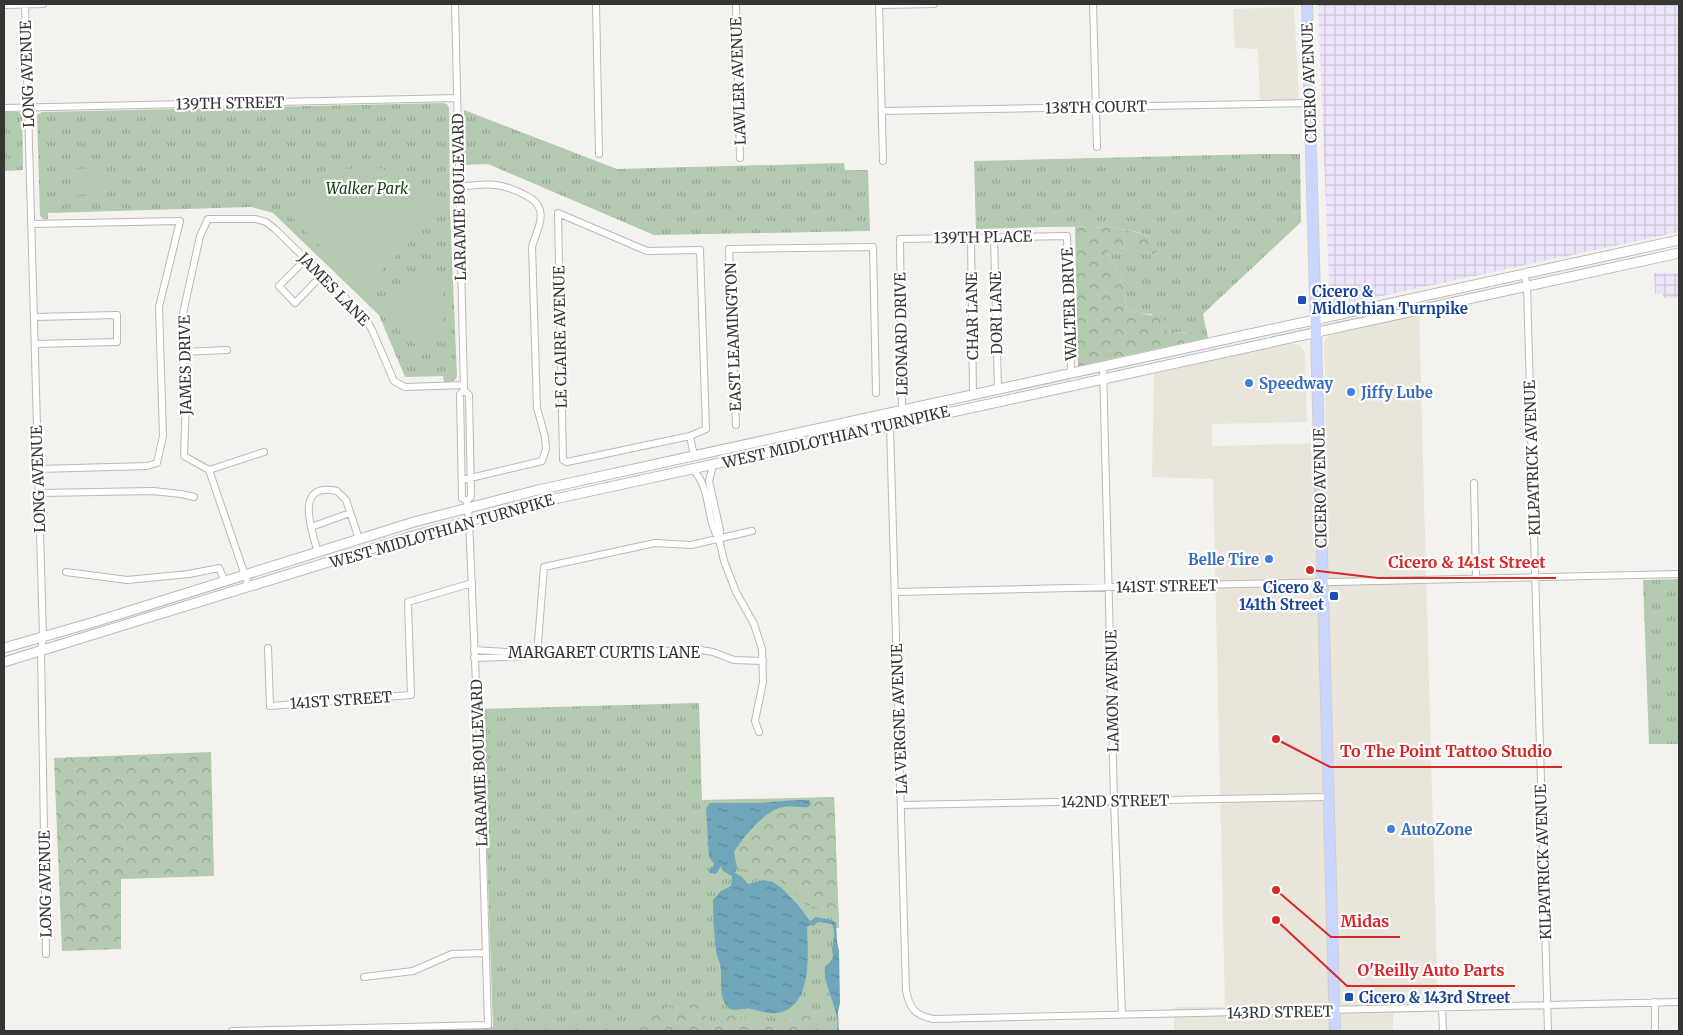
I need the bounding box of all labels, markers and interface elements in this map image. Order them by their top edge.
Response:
street label: LAWLER AVENUE [726,16,750,145]
street label: LONG AVENUE [16,20,38,128]
street label: CICERO AVENUE [1297,22,1321,143]
street label: 139TH STREET [175,93,285,113]
street label: 138TH COURT [1045,97,1148,117]
street label: LARAMIE BOULEVARD [448,113,470,281]
park label: Walker Park [326,179,409,198]
street label: 139TH PLACE [934,227,1033,247]
street label: WALTER DRIVE [1058,247,1081,362]
street label: JAMES LANE [294,248,374,330]
street label: EAST LEAMINGTON [721,262,745,412]
street label: LE CLAIRE AVENUE [549,265,571,409]
street label: CHAR LANE [962,271,982,360]
street label: DORI LANE [986,271,1006,355]
street label: LEONARD DRIVE [890,272,912,396]
place label: Cicero & Midlothian Turnpike [1312,282,1468,318]
marker: Cicero & Midlothian Turnpike [1296,294,1308,306]
street label: JAMES DRIVE [175,314,195,416]
place label: Speedway [1259,374,1333,393]
marker: Speedway [1243,377,1255,389]
street label: KILPATRICK AVENUE [1520,379,1544,536]
place label: Jiffy Lube [1360,383,1433,402]
marker: Jiffy Lube [1345,386,1357,398]
street label: WEST MIDLOTHIAN TURNPIKE [720,401,952,473]
street label: LONG AVENUE [27,425,49,533]
street label: CICERO AVENUE [1309,427,1331,548]
street label: WEST MIDLOTHIAN TURNPIKE [327,490,557,572]
callout: Cicero & 141st Street [1378,547,1556,578]
place label: Belle Tire [1188,550,1259,569]
text: Cicero & 141st Street [1388,552,1546,572]
marker: Belle Tire [1263,553,1275,565]
street label: 141ST STREET [1116,576,1219,596]
place label: Cicero & 141th Street [1239,578,1325,614]
marker: Cicero & 141th Street [1328,590,1340,602]
street label: LAMON AVENUE [1101,629,1123,752]
street label: MARGARET CURTIS LANE [508,643,701,662]
street label: LA VERGNE AVENUE [887,643,911,795]
street label: LARAMIE BOULEVARD [467,679,491,847]
street label: 141ST STREET [289,687,393,713]
callout: To The Point Tattoo Studio [1330,736,1562,767]
text: To The Point Tattoo Studio [1340,741,1552,761]
street label: KILPATRICK AVENUE [1531,783,1555,940]
street label: 142ND STREET [1060,791,1170,811]
place label: AutoZone [1400,820,1472,839]
marker: AutoZone [1385,823,1397,835]
street label: LONG AVENUE [35,830,55,938]
callout: Midas [1331,906,1400,937]
text: Midas [1341,911,1389,931]
callout: O'Reilly Auto Parts [1347,955,1515,986]
text: O'Reilly Auto Parts [1357,960,1505,980]
place label: Cicero & 143rd Street [1359,988,1510,1007]
marker: Cicero & 143rd Street [1343,991,1355,1003]
street label: 143RD STREET [1227,1002,1334,1022]

